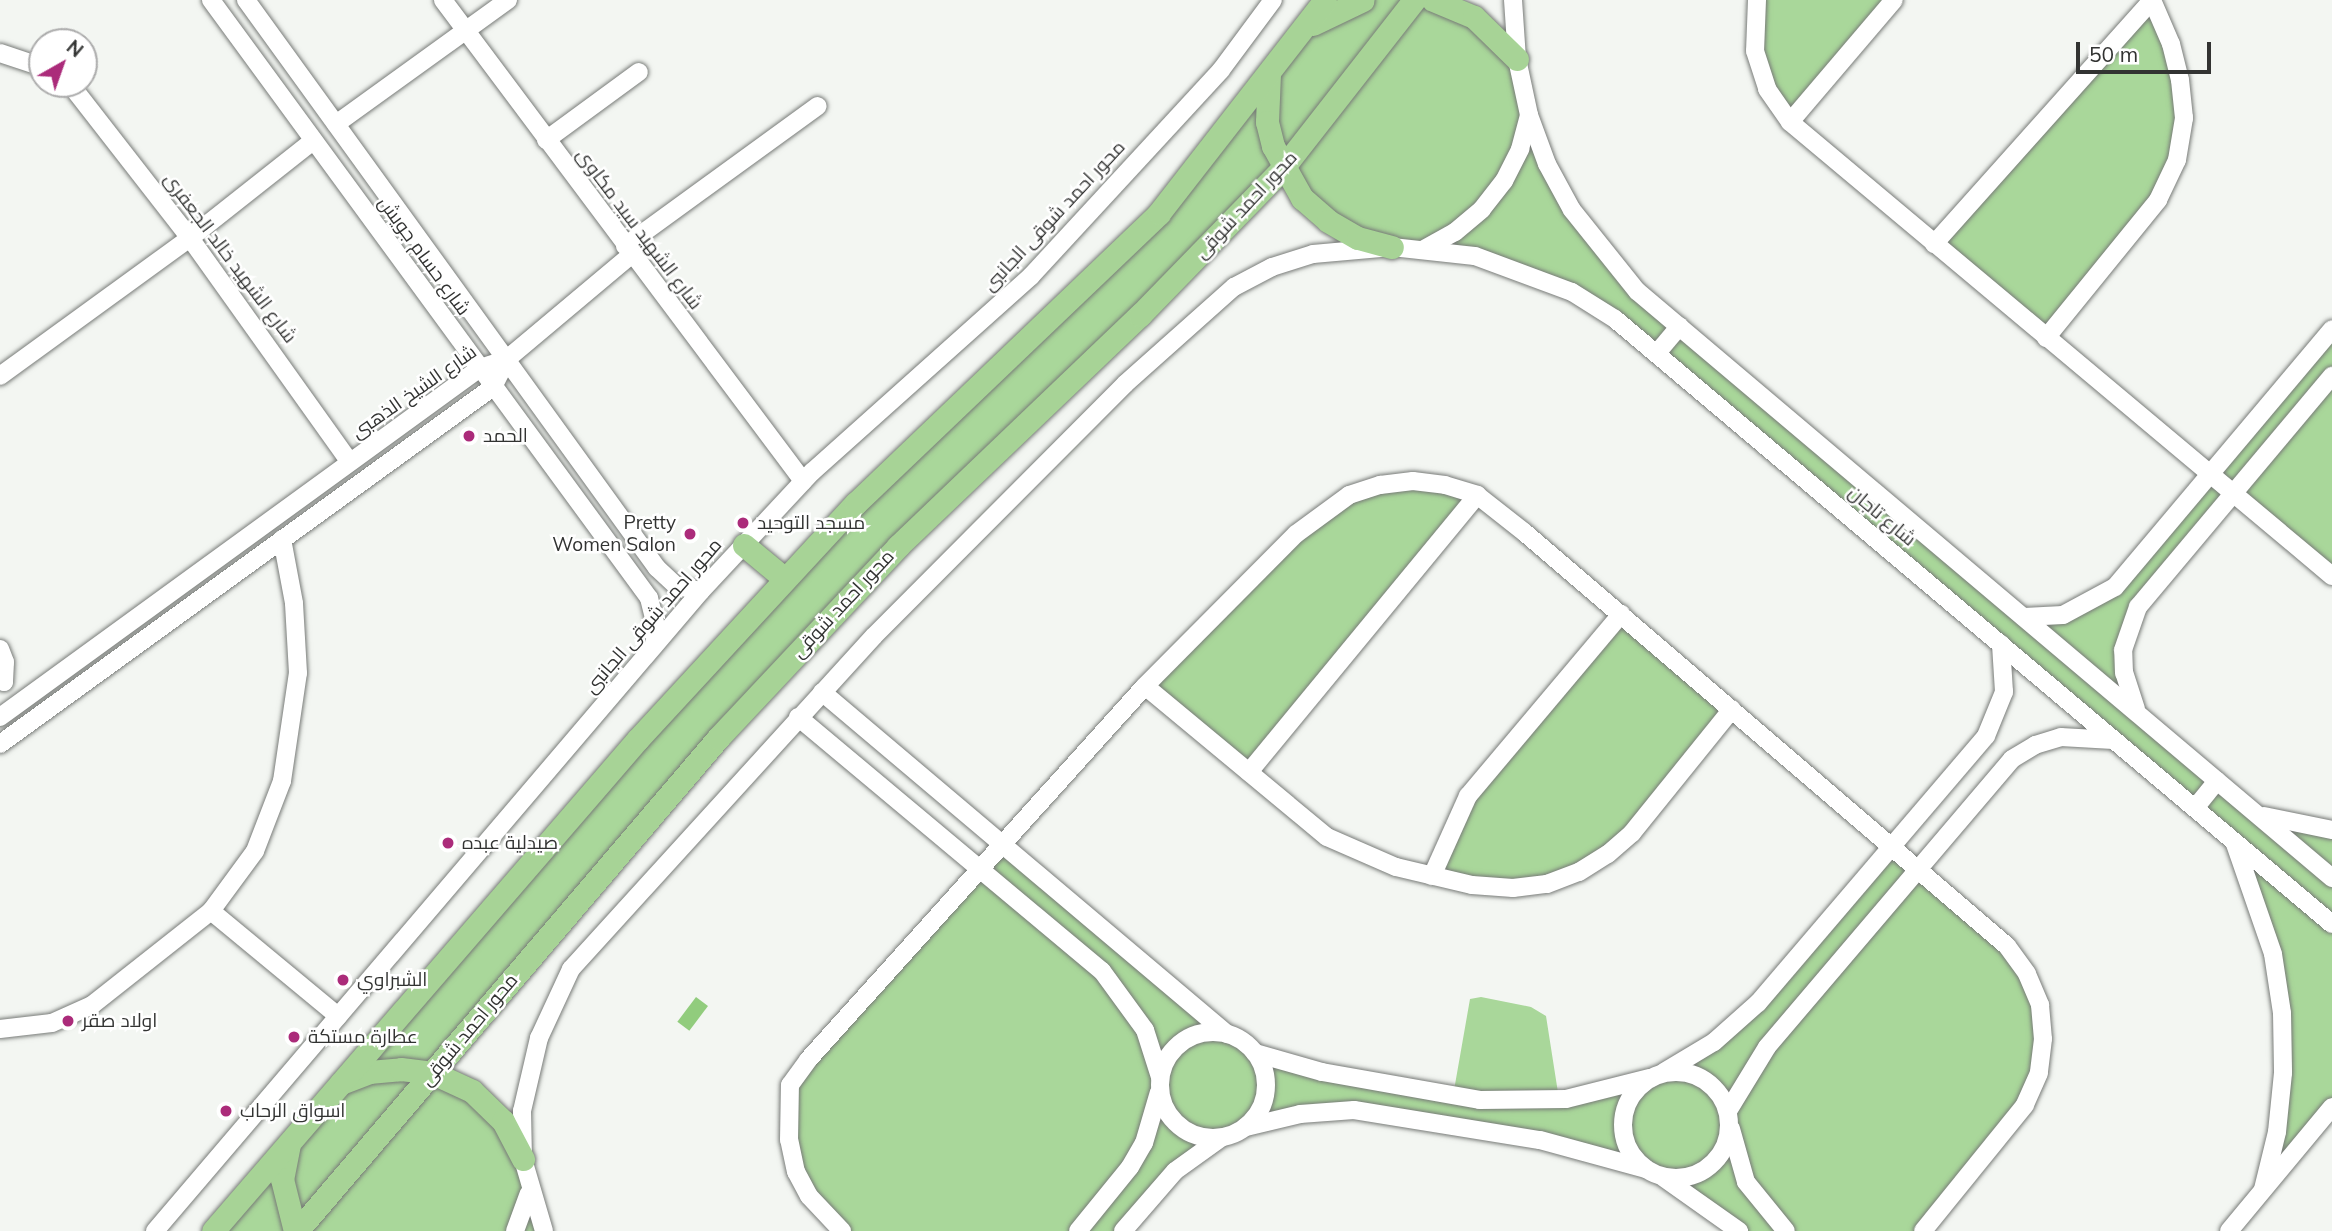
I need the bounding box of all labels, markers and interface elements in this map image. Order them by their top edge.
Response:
north arrow [28,28,98,98]
scale bar [2080,28,2215,72]
text: N [62,35,88,62]
text: 50 m [2089,41,2138,67]
street label: محور احمد شوقى الجانبى [978,136,1130,296]
street label: شارع الشهيد سيد مكاوى [571,144,707,314]
street label: محور احمد شوقى [1190,146,1302,264]
street label: شارع الشهيد خالد الجعفرى [159,169,301,347]
street label: شارع حسام جويش [373,192,475,320]
street label: شارع الشيخ الذهبى [347,340,481,444]
place label: الحمد [483,425,528,447]
marker: الحمد [461,428,477,444]
street label: شارع تاجان [1844,481,1920,551]
place label: Pretty Women Salon [552,512,676,556]
place label: مسجد التوحيد [757,512,865,534]
marker: مسجد التوحيد [735,515,751,531]
marker: Pretty Women Salon [682,526,698,542]
street label: محور احمد شوقى الجانبى [579,534,727,698]
street label: محور احمد شوقى [787,545,899,663]
place label: صيدلية عبده [462,832,558,854]
marker: صيدلية عبده [440,835,456,851]
place label: الشبراوي [357,969,427,991]
street label: محور احمد شوقى [415,969,523,1091]
marker: الشبراوي [335,972,351,988]
place label: اولاد صقر [82,1010,157,1032]
marker: اولاد صقر [60,1013,76,1029]
place label: عطارة مستكة [308,1026,418,1048]
marker: عطارة مستكة [286,1029,302,1045]
place label: اسواق الرحاب [240,1100,345,1122]
marker: اسواق الرحاب [218,1103,234,1119]

